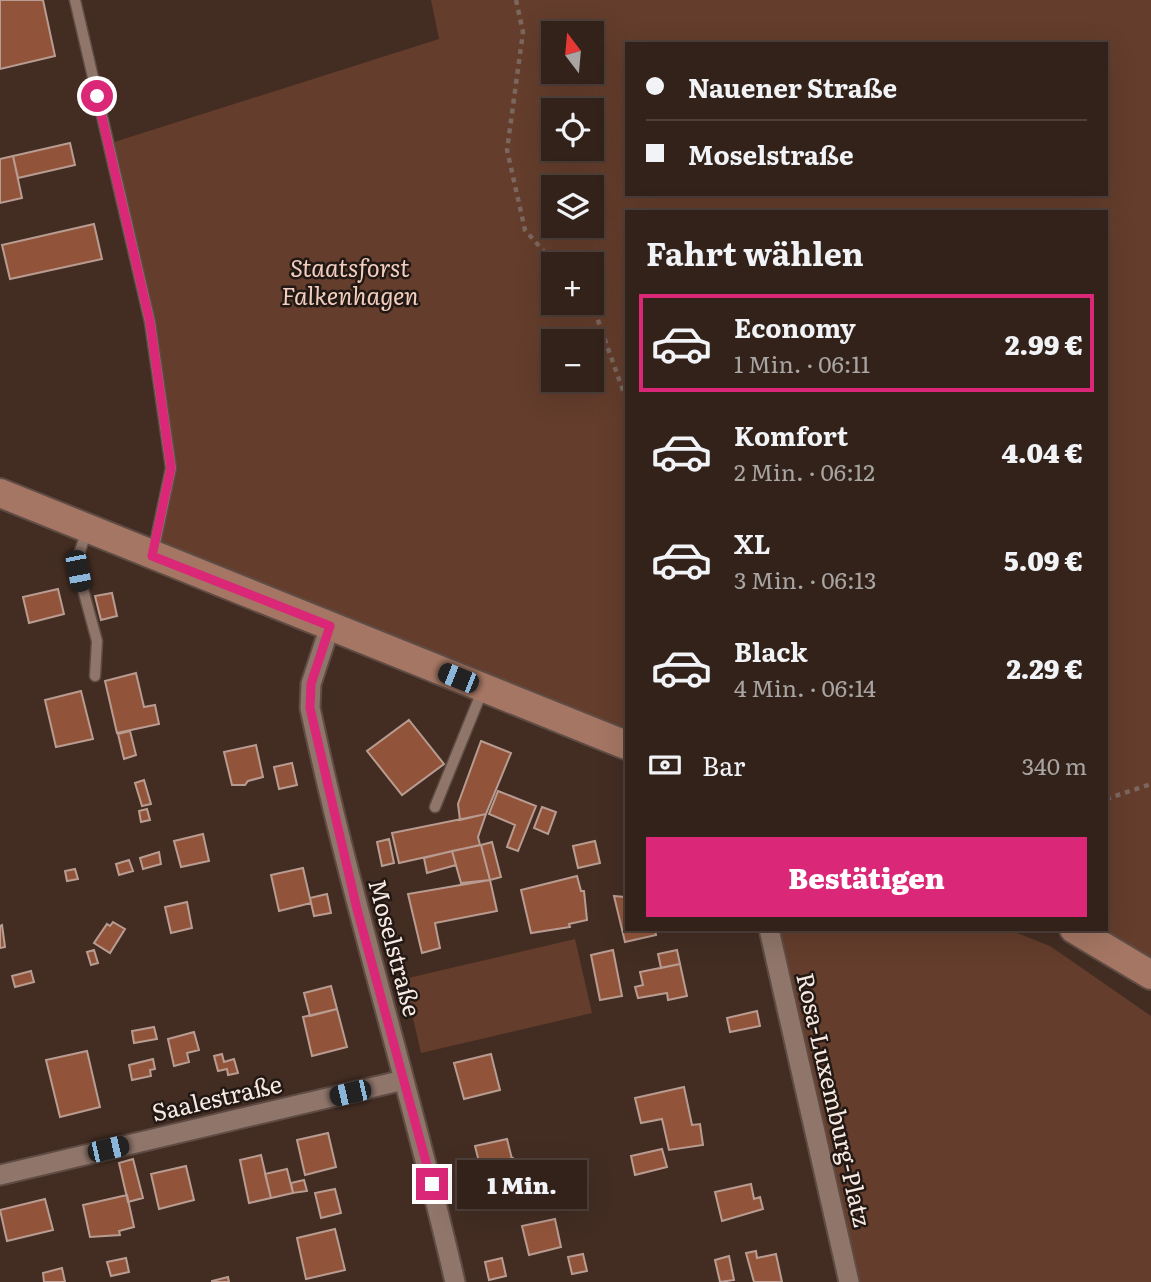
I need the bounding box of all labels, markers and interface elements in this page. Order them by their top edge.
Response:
north arrow [541,21,604,84]
map controls [541,21,604,392]
text: Nauener Straße [688,67,897,106]
route start [81,80,113,112]
button: locate [541,98,604,161]
text: Moselstraße [688,134,854,173]
button: layers [541,175,604,238]
text: Fahrt wählen [646,228,864,276]
park label: Staatsforst Falkenhagen [281,249,419,312]
button: + [541,252,604,315]
text: Economy [734,307,856,346]
icon: car [650,312,713,375]
text: 2.99 € [1005,324,1083,363]
button: − [541,329,604,392]
text: 1 Min. · 06:11 [734,346,870,380]
text: Komfort [734,415,848,454]
icon: car [650,420,713,483]
text: 4.04 € [1002,432,1083,471]
text: 2 Min. · 06:12 [734,454,875,488]
text: XL [734,523,771,562]
icon: car [650,528,713,591]
text: 5.09 € [1004,540,1083,579]
car [64,548,93,594]
text: 3 Min. · 06:13 [734,562,876,596]
text: Black [734,631,808,670]
icon: car [650,636,713,699]
text: 2.29 € [1006,648,1083,687]
car [435,660,482,696]
text: 4 Min. · 06:14 [734,670,876,704]
text: Bar [702,745,745,784]
icon: cash [646,746,684,784]
text: 340 m [1022,748,1087,782]
button: Bestätigen [646,837,1087,917]
street label: Moselstraße [361,875,432,1020]
street label: Rosa-Luxemburg-Platz [789,969,882,1230]
street label: Saalestraße [148,1065,285,1129]
car [328,1078,373,1108]
car [86,1134,131,1164]
callout: 1 Min. [457,1160,586,1208]
text: 1 Min. [487,1167,557,1201]
route end [416,1168,448,1200]

